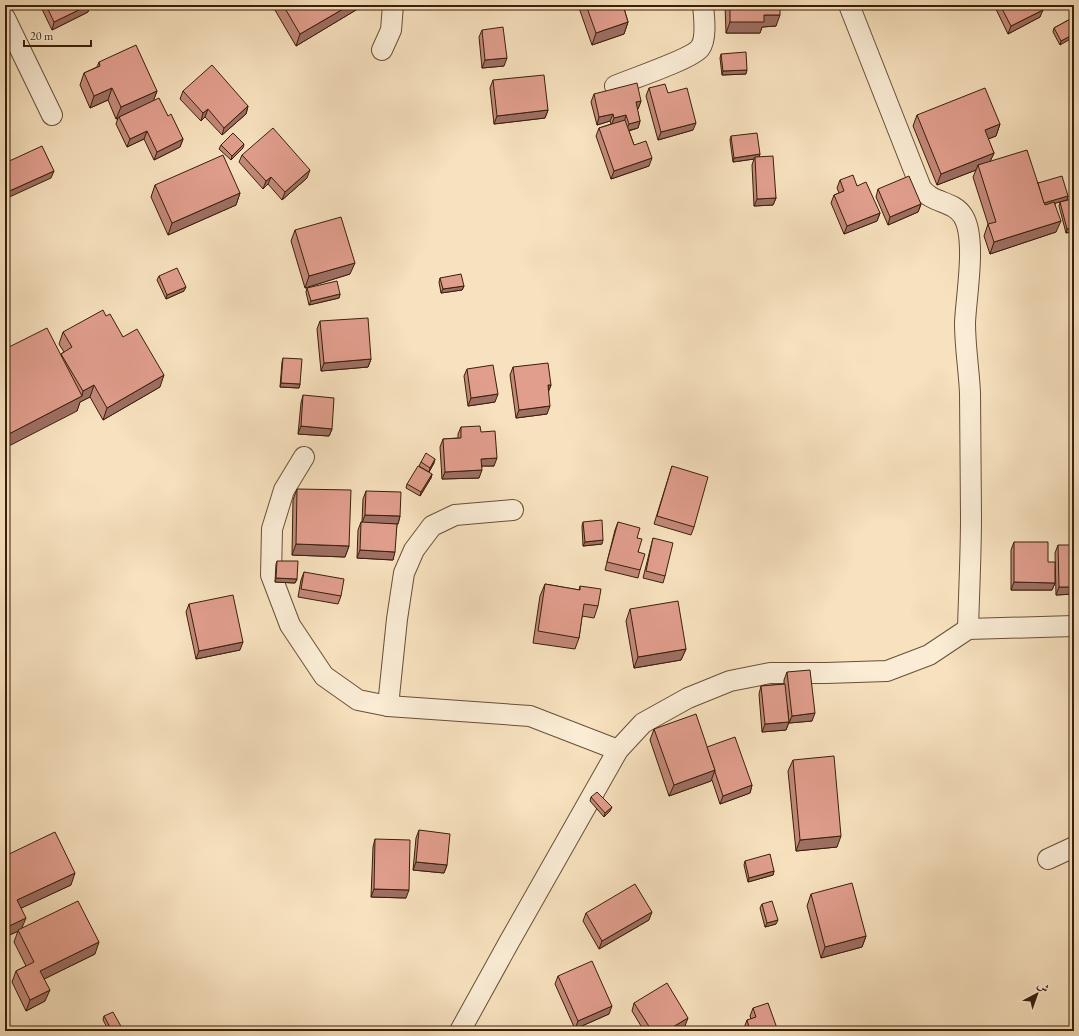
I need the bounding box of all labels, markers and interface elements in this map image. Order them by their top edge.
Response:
scale bar [24,22,91,48]
text: 20 m [30,28,54,44]
north arrow [1017,974,1057,1014]
text: ش [1035,978,1052,995]

